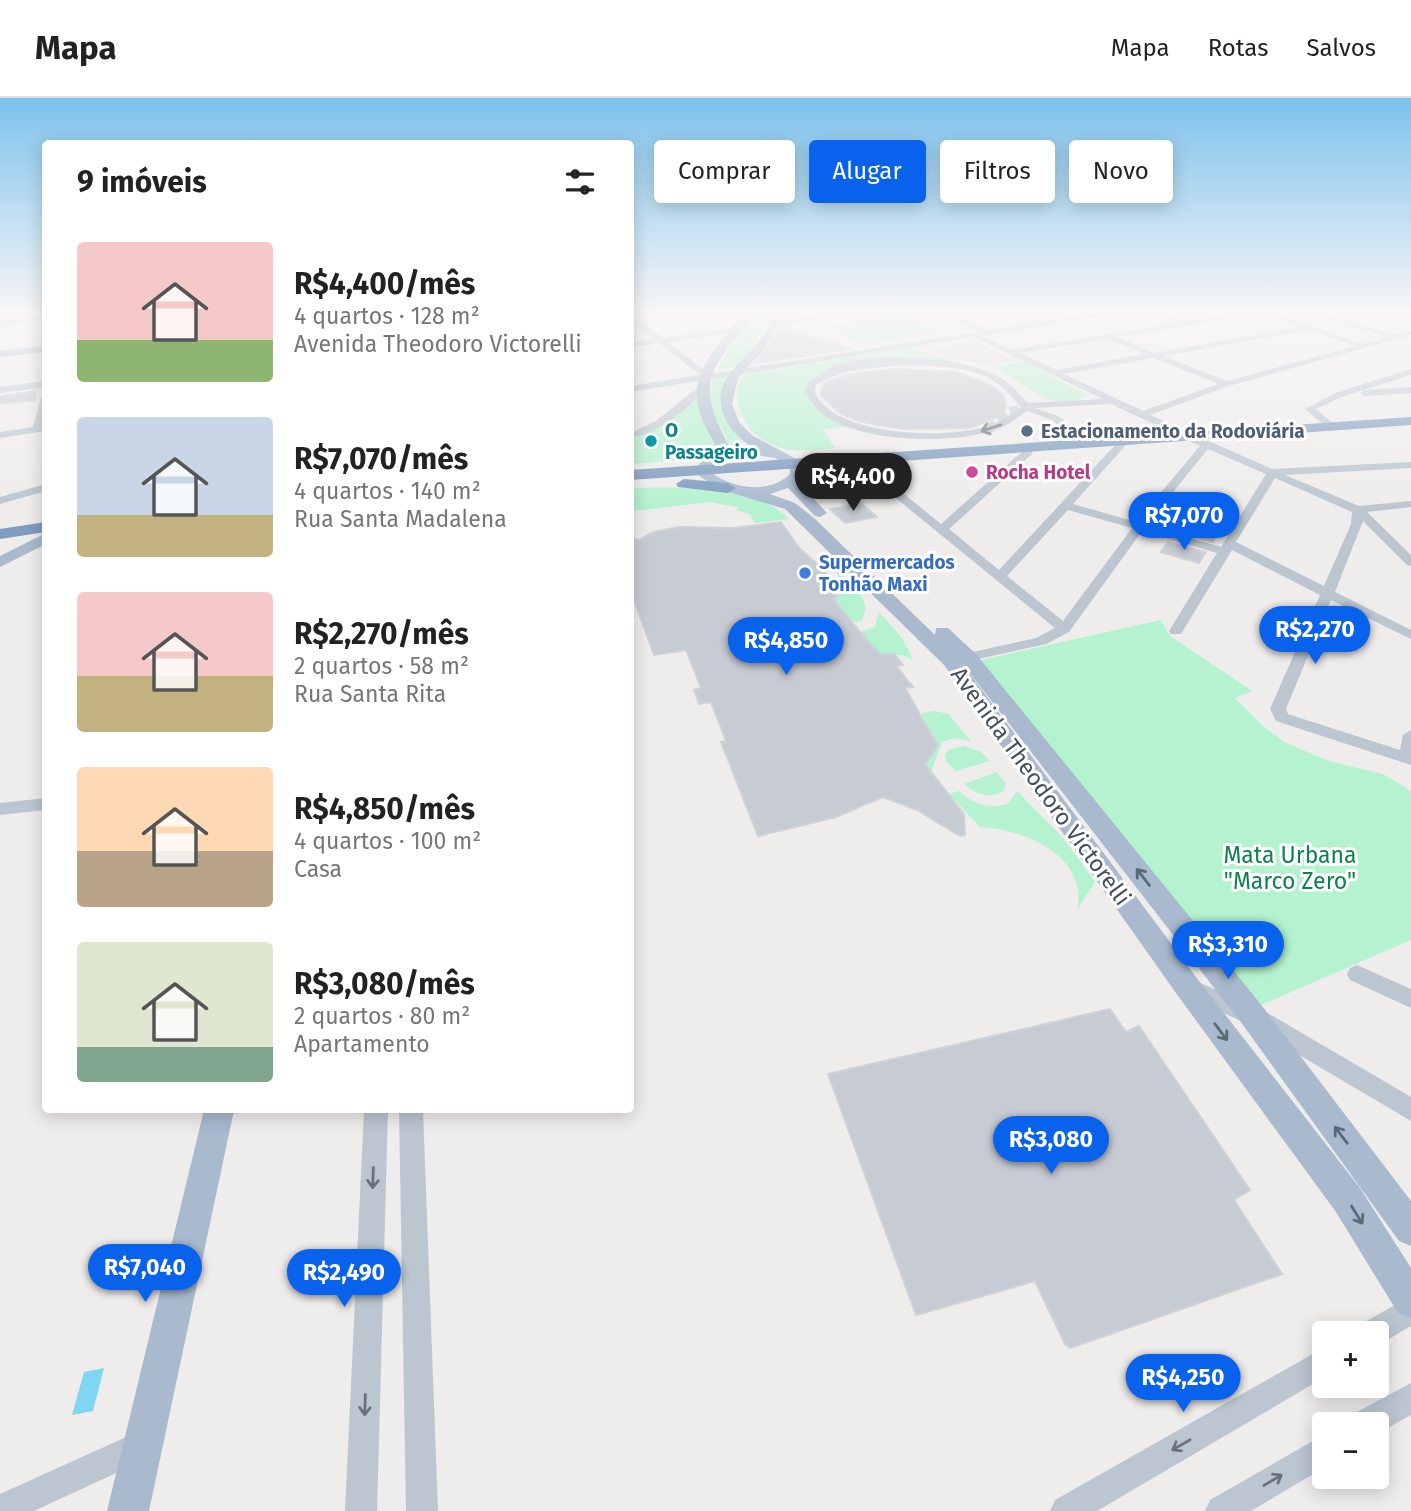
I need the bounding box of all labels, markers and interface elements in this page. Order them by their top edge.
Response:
text: Mapa [35,28,116,68]
text: Mapa [1111,34,1170,62]
text: Rotas [1208,34,1268,62]
text: Salvos [1306,34,1376,62]
chip: Comprar [654,140,795,203]
chip: Alugar [809,140,926,203]
chip: Filtros [940,140,1055,203]
chip: Novo [1069,140,1173,203]
icon: filters [561,163,599,201]
text: 9 imóveis [77,164,207,200]
text: R$4,400/mês [294,266,475,302]
icon: home [133,270,217,354]
text: 4 quartos · 128 m² [294,302,480,330]
text: Avenida Theodoro Victorelli [294,330,582,358]
place label: O Passageiro [665,419,758,464]
place label: Estacionamento da Rodoviária [1041,420,1305,443]
one-way arrow [981,422,1003,435]
marker: Estacionamento da Rodoviária [1019,423,1035,439]
marker: O Passageiro [643,433,659,449]
text: R$7,070/mês [294,441,468,477]
icon: home [133,445,217,529]
pin: R$4,400 [788,454,918,513]
place label: Rocha Hotel [986,461,1091,484]
text: R$4,400 [811,462,895,490]
marker: Rocha Hotel [964,464,980,480]
text: 4 quartos · 140 m² [294,477,481,505]
pin: R$7,070 [1119,492,1249,552]
text: R$7,070 [1144,501,1224,529]
text: Rua Santa Madalena [294,505,507,533]
place label: Supermercados Tonhão Maxi [819,551,955,596]
marker: Supermercados Tonhão Maxi [797,565,813,581]
pin: R$2,270 [1250,606,1380,666]
text: R$2,270 [1275,615,1355,643]
text: R$2,270/mês [294,616,469,652]
pin: R$4,850 [721,618,851,677]
icon: home [133,620,217,704]
text: R$4,850 [744,626,828,654]
text: 2 quartos · 58 m² [294,652,469,680]
street label: Avenida Theodoro Victorelli [945,661,1137,911]
text: Rua Santa Rita [294,680,446,708]
text: R$4,850/mês [294,791,475,827]
icon: home [133,795,217,879]
text: 4 quartos · 100 m² [294,827,481,855]
park label: Mata Urbana "Marco Zero" [1223,841,1357,895]
text: Casa [294,855,342,883]
one-way arrow [1135,869,1150,887]
pin: R$3,310 [1163,922,1293,981]
text: R$3,310 [1188,930,1268,958]
text: R$3,080/mês [294,966,475,1002]
icon: home [133,970,217,1054]
text: 2 quartos · 80 m² [294,1002,470,1030]
one-way arrow [1214,1023,1229,1041]
text: Apartamento [294,1030,430,1058]
pin: R$3,080 [986,1116,1116,1176]
text: R$3,080 [1009,1125,1093,1153]
one-way arrow [1334,1126,1348,1145]
one-way arrow [366,1166,380,1189]
one-way arrow [1351,1204,1365,1224]
pin: R$7,040 [80,1244,210,1304]
pin: R$2,490 [279,1250,409,1309]
text: R$7,040 [104,1253,186,1281]
text: R$2,490 [303,1258,385,1286]
map controls [1312,1321,1389,1489]
button: + [1312,1321,1389,1398]
pin: R$4,250 [1118,1354,1248,1414]
text: R$4,250 [1142,1363,1224,1391]
one-way arrow [358,1393,371,1416]
button: − [1312,1412,1389,1489]
one-way arrow [1172,1438,1192,1452]
one-way arrow [1262,1473,1282,1487]

